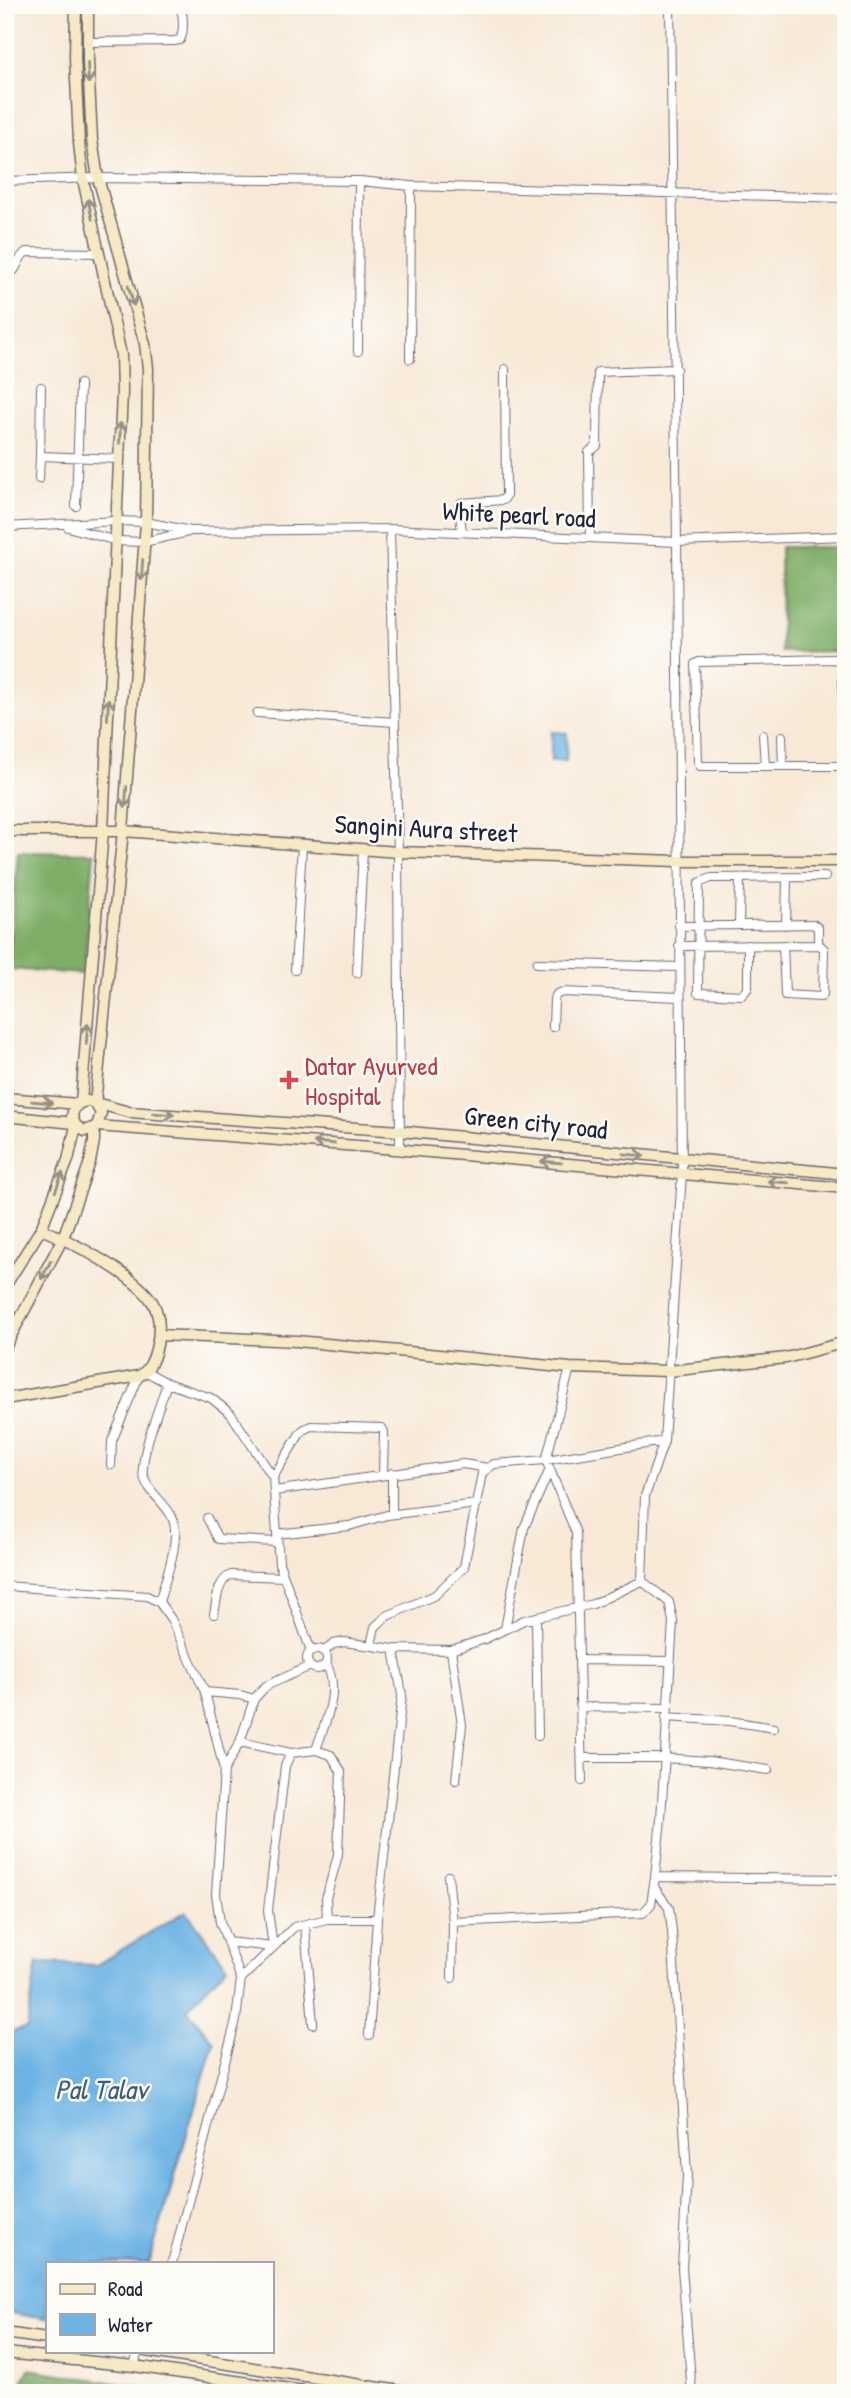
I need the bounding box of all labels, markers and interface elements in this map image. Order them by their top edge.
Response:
one-way arrow [82,62,95,85]
one-way arrow [82,198,96,221]
one-way arrow [125,284,138,307]
one-way arrow [114,422,127,445]
street label: White pearl road [441,493,597,535]
one-way arrow [135,558,148,581]
one-way arrow [102,698,115,721]
one-way arrow [119,785,132,808]
street label: Sangini Aura street [334,806,519,850]
one-way arrow [81,1023,94,1046]
place label: Datar Ayurved Hospital [305,1048,438,1113]
marker: Datar Ayurved Hospital [279,1070,299,1090]
one-way arrow [30,1096,52,1109]
street label: Green city road [463,1097,609,1147]
one-way arrow [152,1108,175,1121]
one-way arrow [314,1136,336,1149]
one-way arrow [623,1149,645,1162]
one-way arrow [540,1155,563,1168]
one-way arrow [54,1172,67,1194]
one-way arrow [767,1175,790,1188]
one-way arrow [39,1259,52,1280]
water label: Pal Talav [55,2070,151,2108]
legend [46,2262,273,2352]
text: Road [108,2274,142,2303]
text: Water [108,2310,153,2339]

